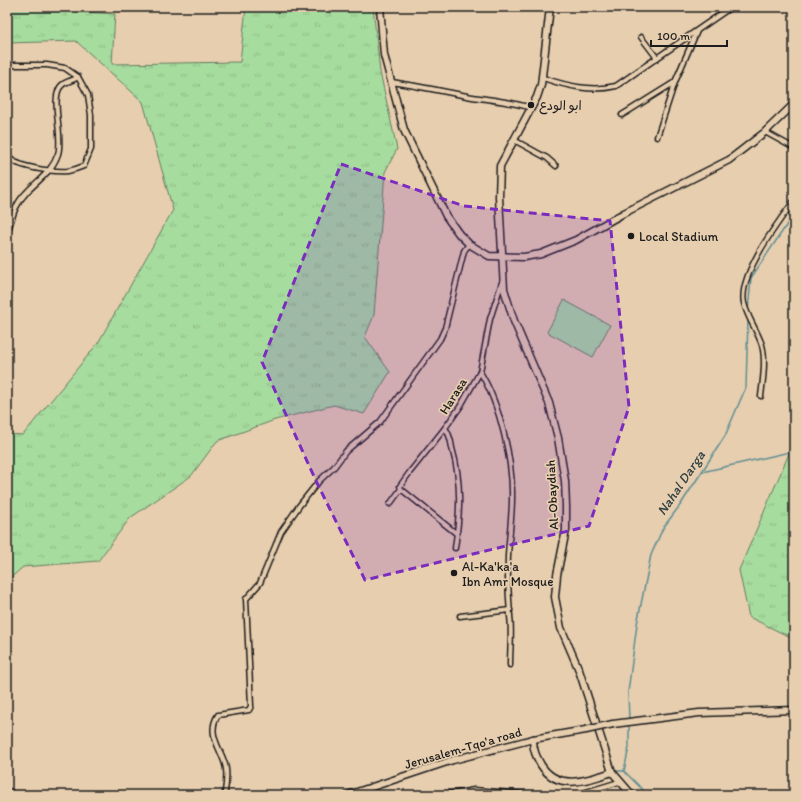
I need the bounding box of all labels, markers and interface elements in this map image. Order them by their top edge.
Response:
scale bar [651,22,727,48]
text: 100 m [657,29,690,43]
place label: ابو الودع [539,98,582,115]
marker: ابو الودع [526,100,536,110]
place label: Local Stadium [639,229,719,244]
marker: Local Stadium [626,231,636,241]
street label: Harasa [436,375,470,417]
water label: Nahal Darga [653,447,709,519]
street label: Al-Obaydiah [543,459,561,530]
place label: Al-Ka'ka'a Ibn Amr Mosque [462,559,553,589]
marker: Al-Ka'ka'a Ibn Amr Mosque [449,568,459,578]
street label: Jerusalem-Tqo'a road [403,724,523,772]

